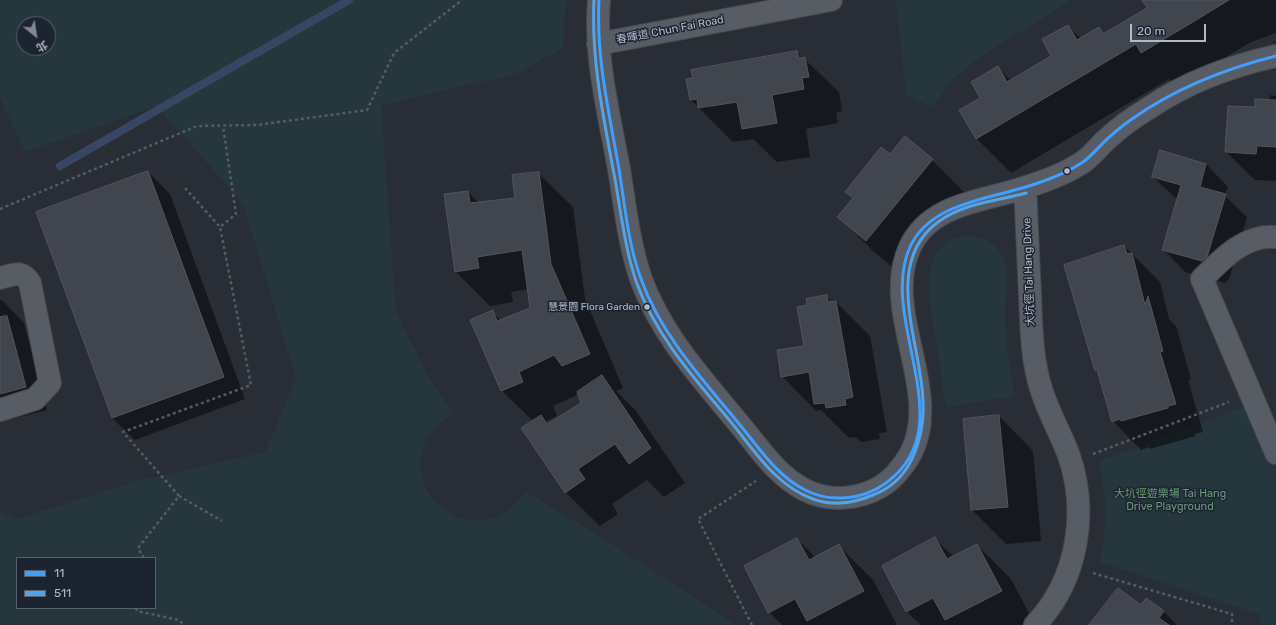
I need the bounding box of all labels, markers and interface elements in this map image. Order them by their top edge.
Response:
street label: 春暉道 Chun Fai Road [615,13,725,47]
north arrow [16,16,56,56]
scale bar [1132,16,1208,42]
text: 20 m [1137,24,1165,38]
text: 北 [34,38,50,54]
unlabelled marker [1062,166,1072,176]
street label: 大坑徑 Tai Hang Drive [1021,217,1037,327]
place label: 慧景園 Flora Garden [548,301,640,313]
marker: 慧景園 Flora Garden [642,302,652,312]
park label: 大坑徑遊樂場 Tai Hang Drive Playground [1114,487,1226,513]
legend [16,557,156,609]
text: 11 [54,566,64,580]
text: 511 [54,586,71,600]

